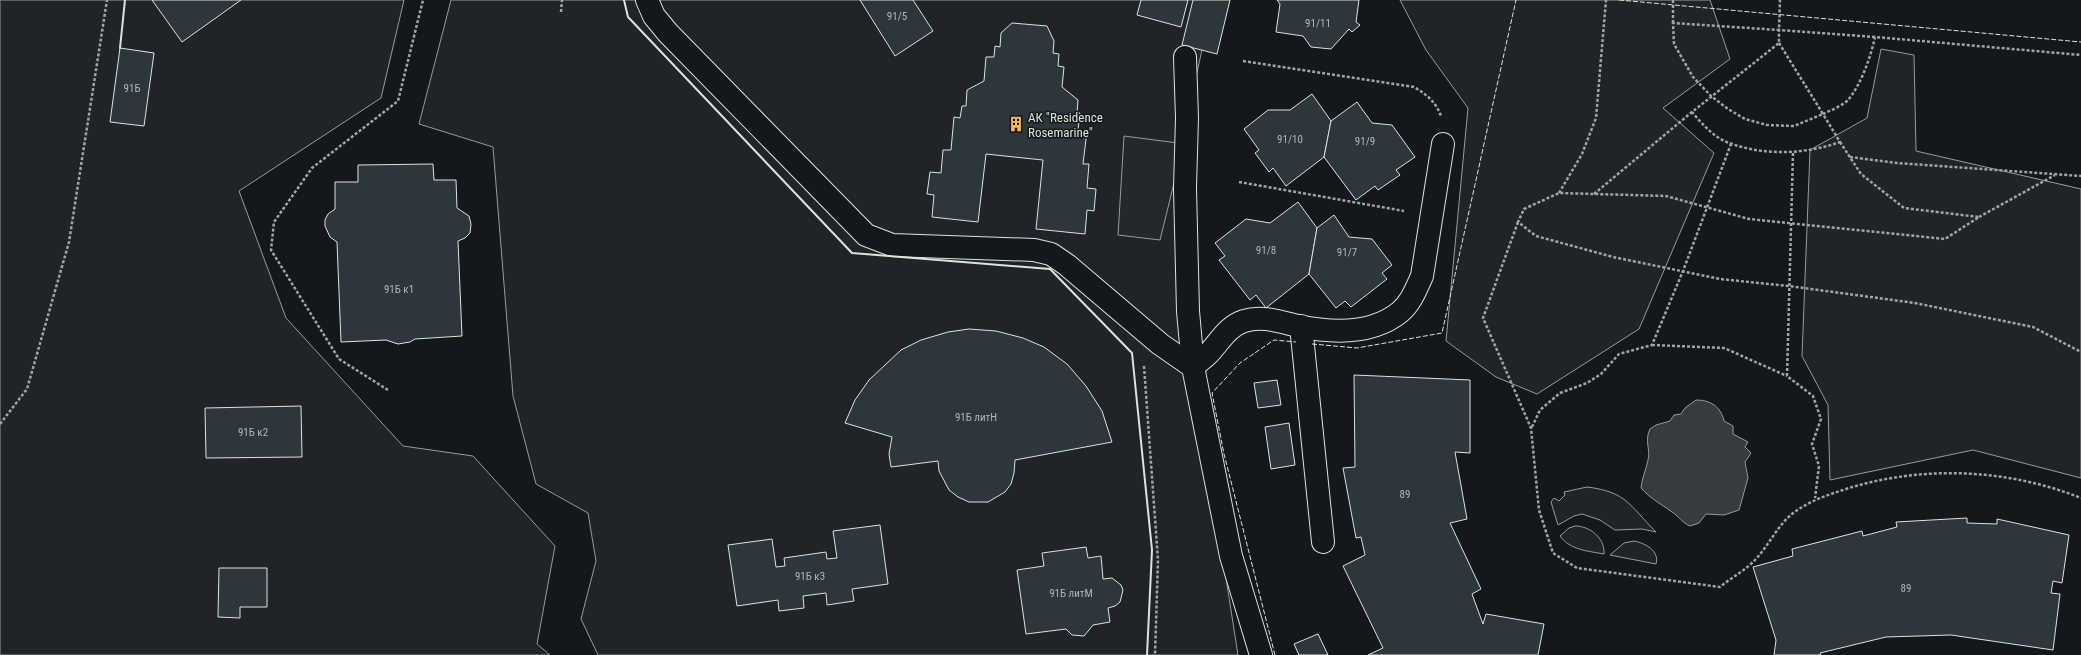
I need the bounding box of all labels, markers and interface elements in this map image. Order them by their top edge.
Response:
house number: 91/5 [887,10,907,23]
house number: 91/11 [1305,17,1331,30]
house number: 91Б [124,82,140,95]
place label: АК "Residence Rosemarine" [1028,110,1103,140]
building icon: АК "Residence Rosemarine" [1007,115,1025,133]
house number: 91/10 [1277,133,1303,146]
house number: 91/9 [1355,135,1375,148]
house number: 91/8 [1256,244,1276,257]
house number: 91/7 [1337,246,1357,259]
house number: 91Б к1 [384,283,414,296]
house number: 91Б литН [955,411,997,424]
house number: 91Б к2 [238,426,268,439]
house number: 89 [1400,488,1410,501]
house number: 91Б к3 [795,570,825,583]
house number: 89 [1901,582,1911,595]
house number: 91Б литМ [1049,587,1093,600]

